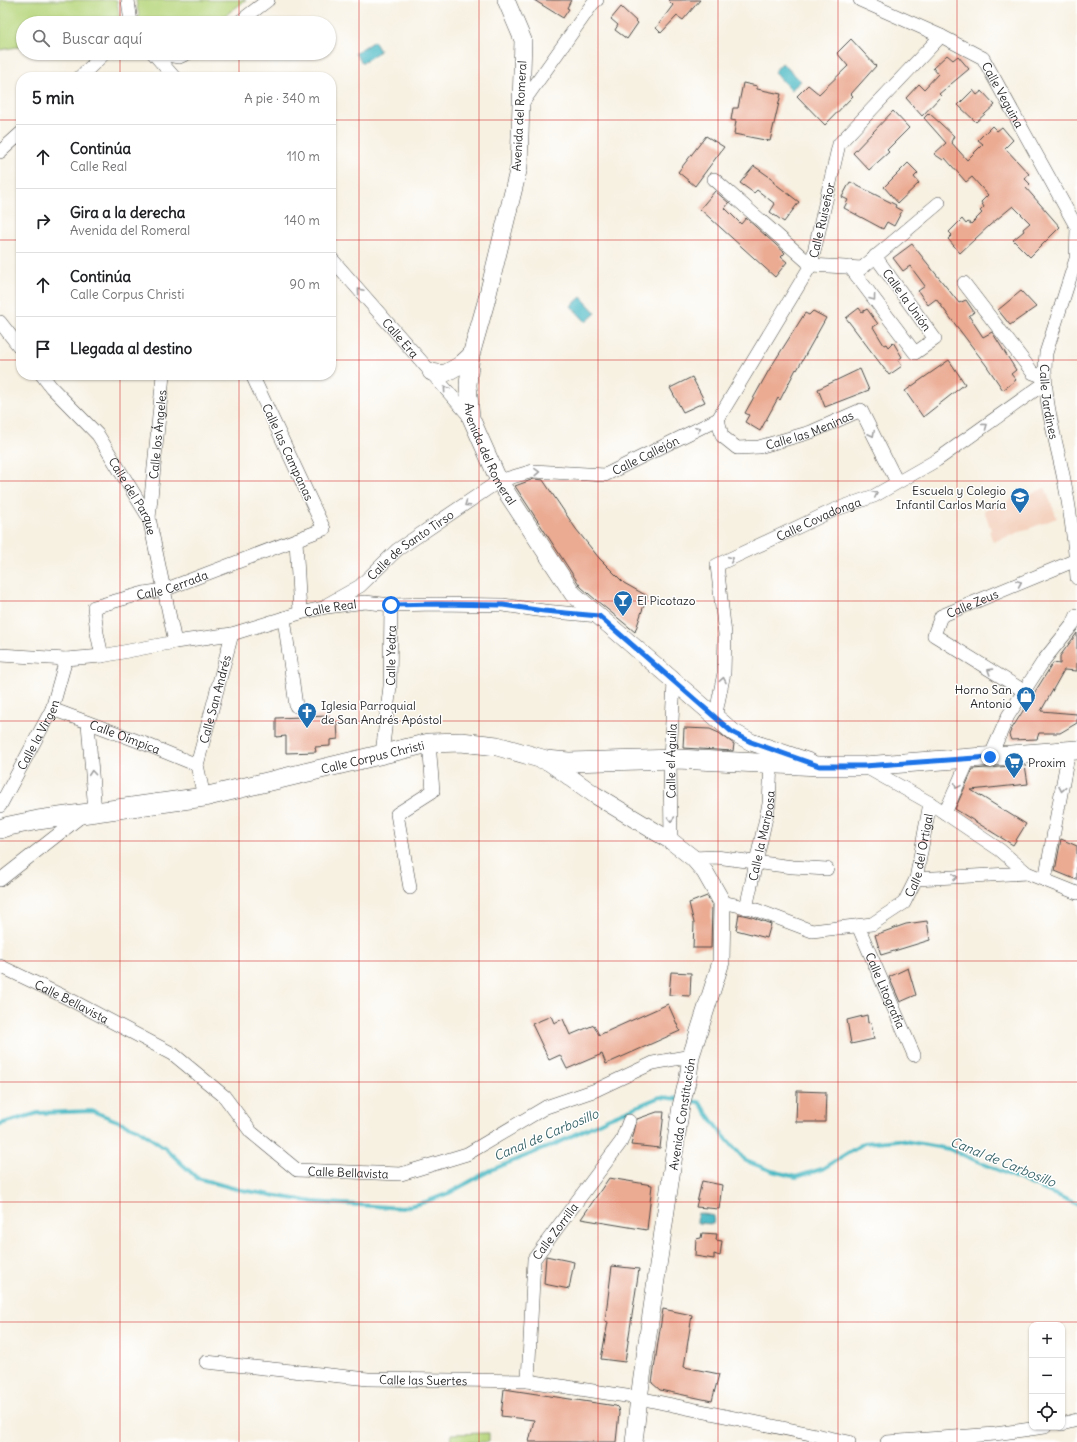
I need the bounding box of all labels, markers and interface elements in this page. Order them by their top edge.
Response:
search box [16,16,336,60]
icon: search [30,27,52,49]
text: Buscar aquí [62,29,142,48]
street label: Calle Veguina [979,59,1028,130]
street label: Avenida del Romeral [509,60,529,172]
text: 5 min [32,87,74,109]
text: A pie · 340 m [244,90,320,107]
text: Continúa [70,139,131,158]
icon: ahead [32,146,54,168]
text: 110 m [287,148,320,165]
text: Calle Real [70,158,127,175]
street label: Calle Ruiseñor [805,181,837,259]
text: Gira a la derecha [70,203,185,222]
icon: right [32,210,54,232]
text: 140 m [284,212,320,229]
text: Avenida del Romeral [70,222,190,239]
street label: Calle la Unión [879,266,935,334]
text: Continúa [70,267,131,286]
icon: ahead [32,274,54,296]
text: 90 m [289,276,320,293]
text: Calle Corpus Christi [70,286,184,303]
one-way arrow [358,288,365,296]
one-way arrow [869,293,876,300]
street label: Calle Era [379,315,422,361]
icon: arrive [32,338,54,360]
text: Llegada al destino [70,339,192,358]
street label: Calle Jardines [1038,364,1062,441]
one-way arrow [443,386,450,394]
street label: Calle los Ángeles [145,389,169,480]
street label: Calle las Campanas [259,401,317,503]
street label: Avenida del Romeral [462,402,520,507]
street label: Calle las Meninas [764,407,856,452]
one-way arrow [980,423,987,430]
one-way arrow [693,426,701,434]
one-way arrow [868,429,875,437]
street label: Calle Callejón [610,432,681,478]
street label: Calle del Parque [106,454,160,536]
one-way arrow [534,468,540,476]
place label: Escuela y Colegio Infantil Carlos María [896,483,1006,512]
school or university icon: Escuela y Colegio Infantil Carlos María [1009,486,1031,514]
one-way arrow [871,491,878,499]
street label: Calle Covadonga [774,494,863,544]
one-way arrow [464,499,471,506]
street label: Calle de Santo Tirso [364,506,457,583]
one-way arrow [726,556,734,564]
street label: Calle Cerrada [135,567,210,602]
one-way arrow [1016,580,1023,588]
street label: Calle Zeus [944,586,1000,620]
bar icon: El Picotazo [612,589,634,617]
place label: El Picotazo [637,593,696,608]
street label: Calle Real [303,596,357,619]
route start [382,596,400,614]
street label: Calle Yedra [383,625,398,686]
street label: Calle San Andrés [196,653,234,745]
one-way arrow [988,668,995,675]
one-way arrow [718,677,726,683]
place label: Horno San Antonio [955,682,1012,711]
shop icon: Horno San Antonio [1015,685,1037,713]
street label: Calle la Virgen [13,698,62,772]
place label: Iglesia Parroquial de San Andrés Apóstol [321,698,442,727]
church icon: Iglesia Parroquial de San Andrés Apóstol [296,701,318,729]
street label: Calle Oímpica [88,716,163,757]
street label: Calle el Águila [662,723,679,799]
street label: Calle Corpus Christi [319,737,426,776]
route end [981,748,999,766]
supermarket icon: Proxim [1003,751,1025,779]
place label: Proxim [1028,755,1066,770]
one-way arrow [88,770,97,776]
one-way arrow [953,782,961,789]
one-way arrow [1059,786,1067,792]
street label: Calle la Mariposa [745,790,777,882]
street label: Calle del Ortigal [901,812,935,899]
one-way arrow [667,816,675,822]
one-way arrow [952,872,958,881]
street label: Calle Litografía [863,950,909,1031]
street label: Calle Bellavista [32,976,112,1026]
street label: Avenida Constitución [666,1057,698,1171]
water label: Canal de Carbosillo [491,1105,602,1165]
water label: Canal de Carbosillo [948,1133,1059,1191]
street label: Calle Bellavista [307,1163,389,1181]
street label: Calle Zorrilla [529,1199,581,1263]
map controls [1029,1322,1065,1430]
button: + [1029,1322,1065,1358]
button: − [1029,1358,1065,1394]
street label: Calle las Suertes [379,1372,467,1388]
button: locate [1029,1394,1065,1430]

